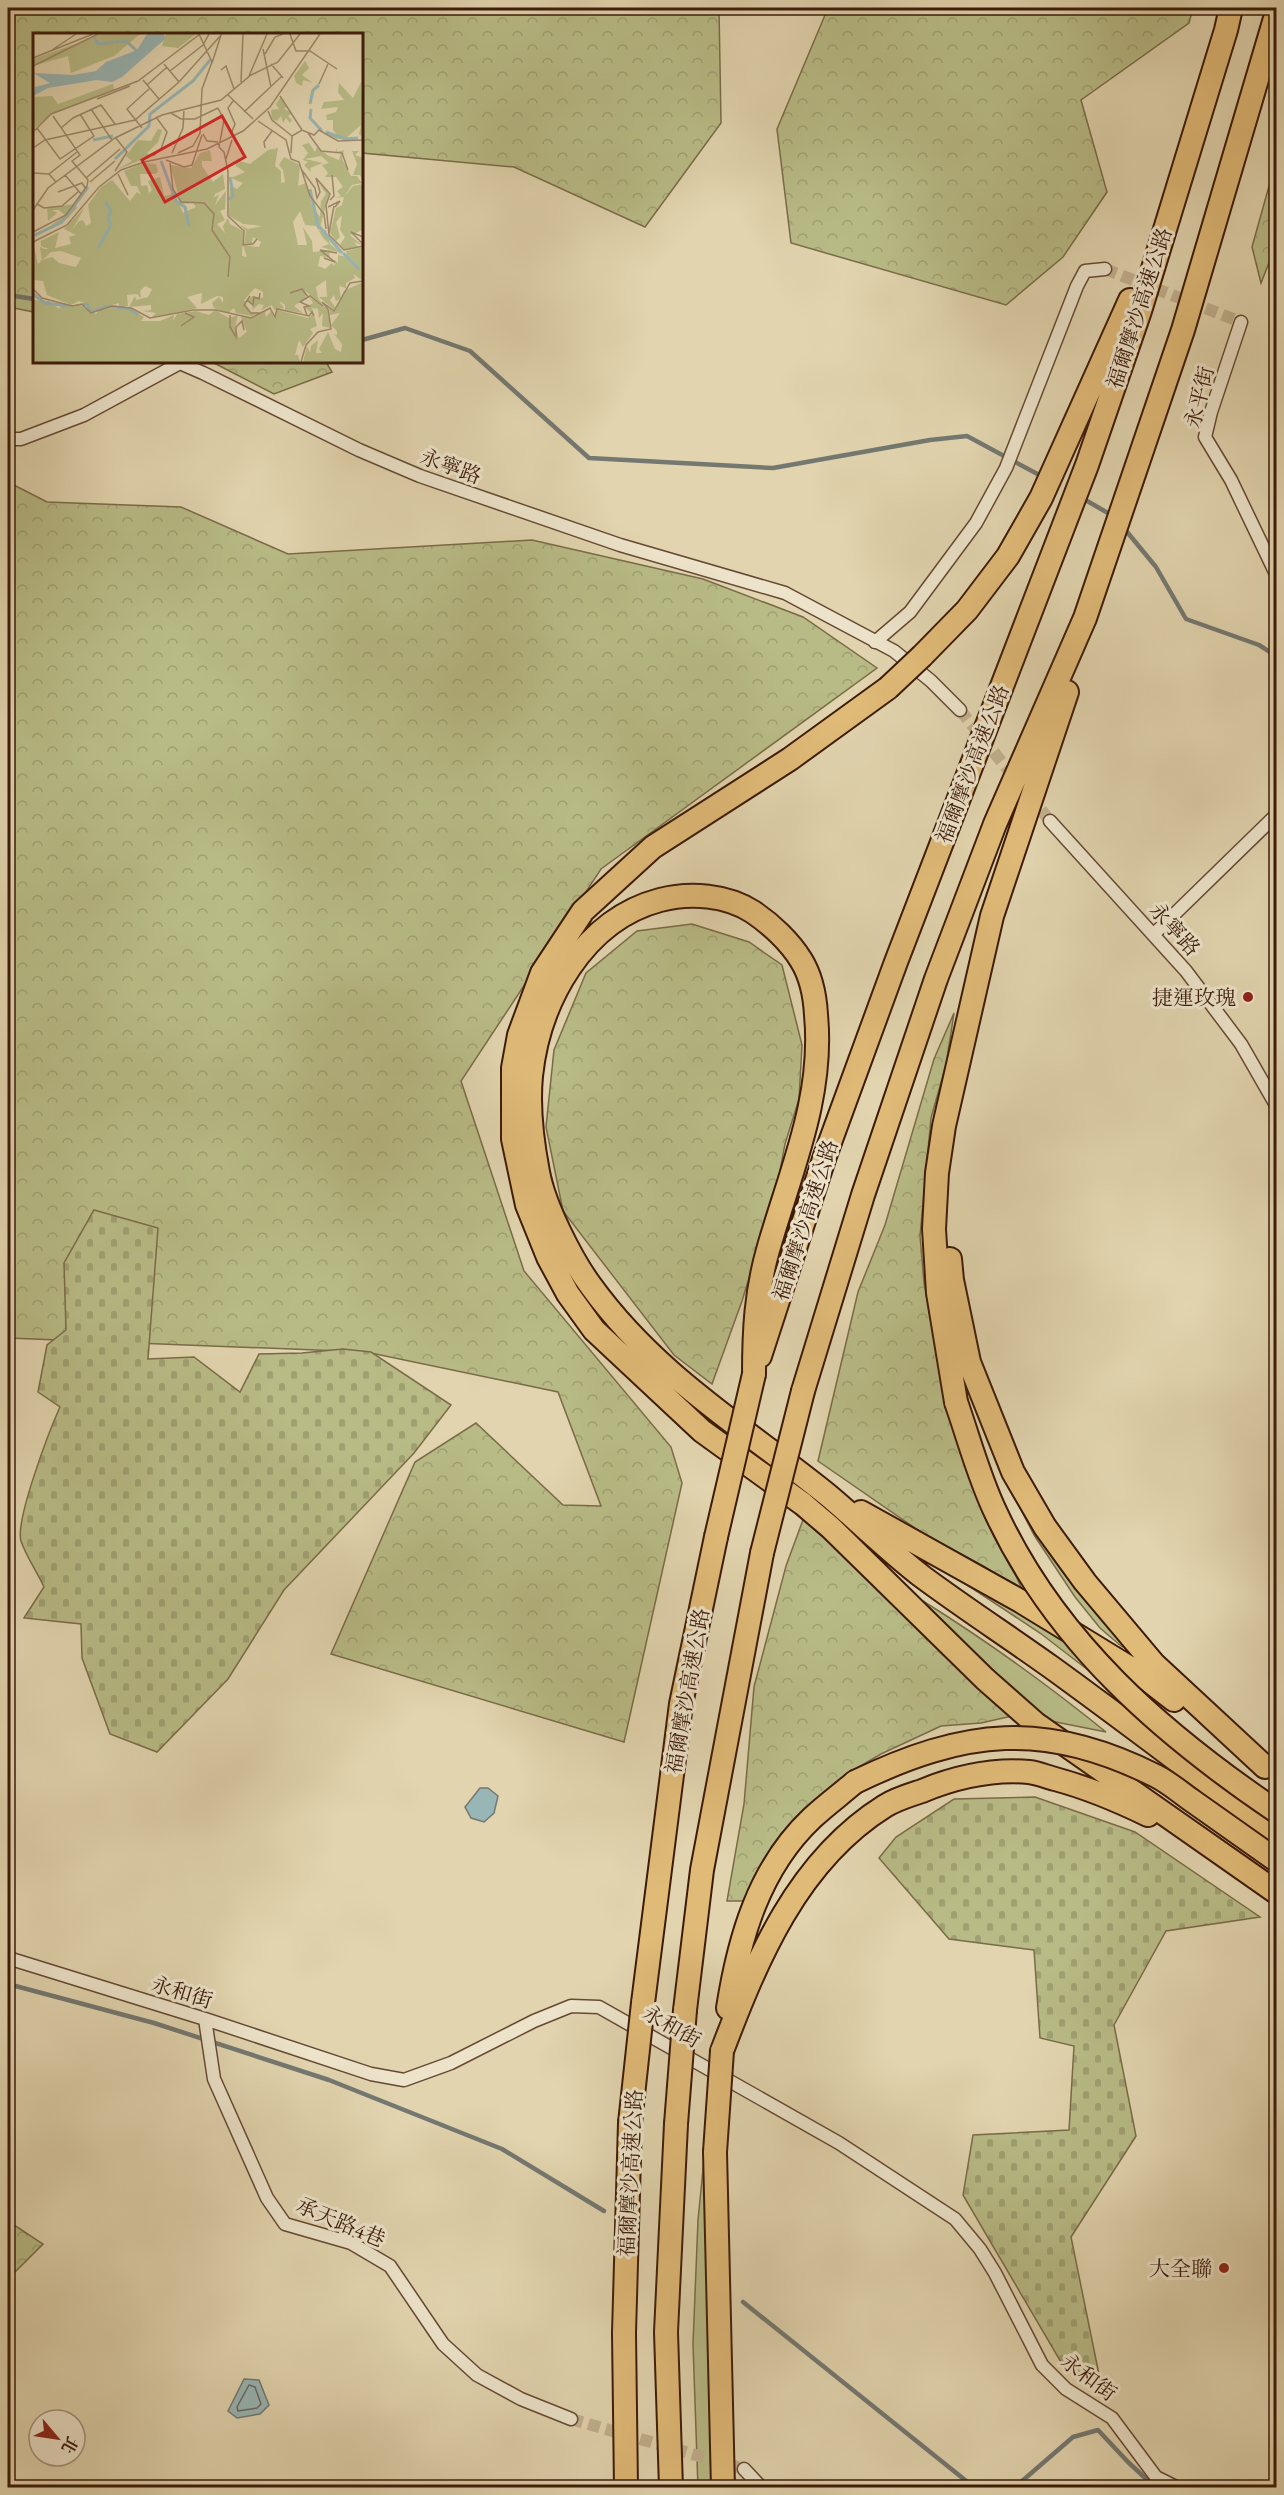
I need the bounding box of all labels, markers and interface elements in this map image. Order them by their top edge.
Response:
inset map [33,33,363,363]
street label: 福爾摩沙高速公路 [1100,224,1178,392]
street label: 永平街 [1178,363,1220,431]
street label: 永寧路 [417,443,485,489]
street label: 福爾摩沙高速公路 [929,681,1015,847]
street label: 永寧路 [1144,897,1206,961]
place label: 捷運玫瑰 [1152,984,1236,1011]
marker: 捷運玫瑰 [1241,990,1255,1004]
street label: 福爾摩沙高速公路 [766,1136,844,1304]
street label: 福爾摩沙高速公路 [659,1606,715,1776]
street label: 永和街 [148,1970,216,2014]
street label: 永和街 [638,1999,706,2053]
street label: 福爾摩沙高速公路 [612,2088,648,2258]
street label: 承天路4巷 [292,2191,390,2253]
place label: 大全聯 [1149,2255,1212,2282]
marker: 大全聯 [1217,2261,1231,2275]
street label: 永和街 [1056,2347,1122,2407]
north arrow [27,2408,87,2468]
text: 北 [57,2433,83,2457]

